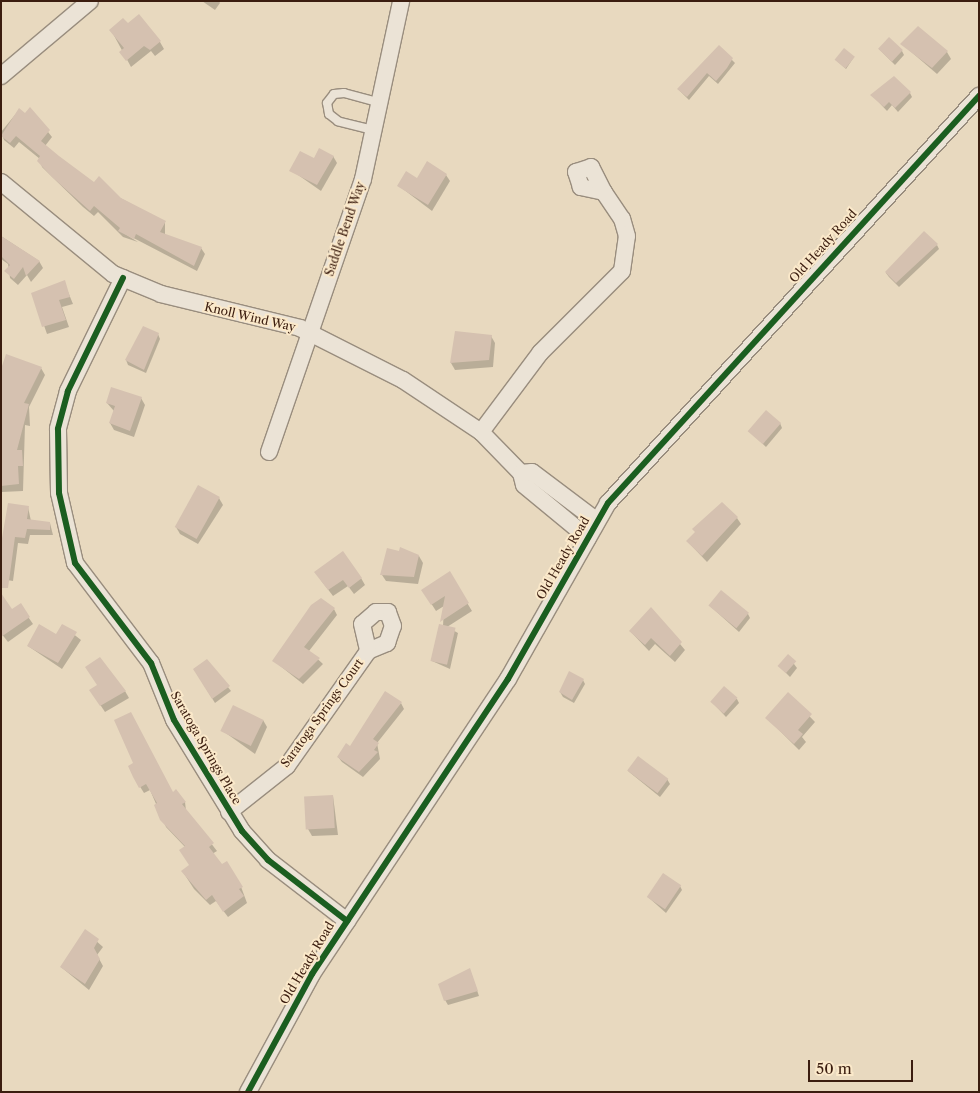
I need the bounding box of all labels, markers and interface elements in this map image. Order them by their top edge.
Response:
street label: Saddle Bend Way [322,180,368,278]
street label: Old Heady Road [786,206,860,286]
street label: Knoll Wind Way [203,299,297,335]
street label: Old Heady Road [533,514,593,602]
street label: Saratoga Springs Court [278,656,366,770]
street label: Saratoga Springs Place [168,689,244,807]
street label: Old Heady Road [277,919,337,1007]
scale bar [810,1050,915,1082]
text: 50 m [816,1059,852,1078]

